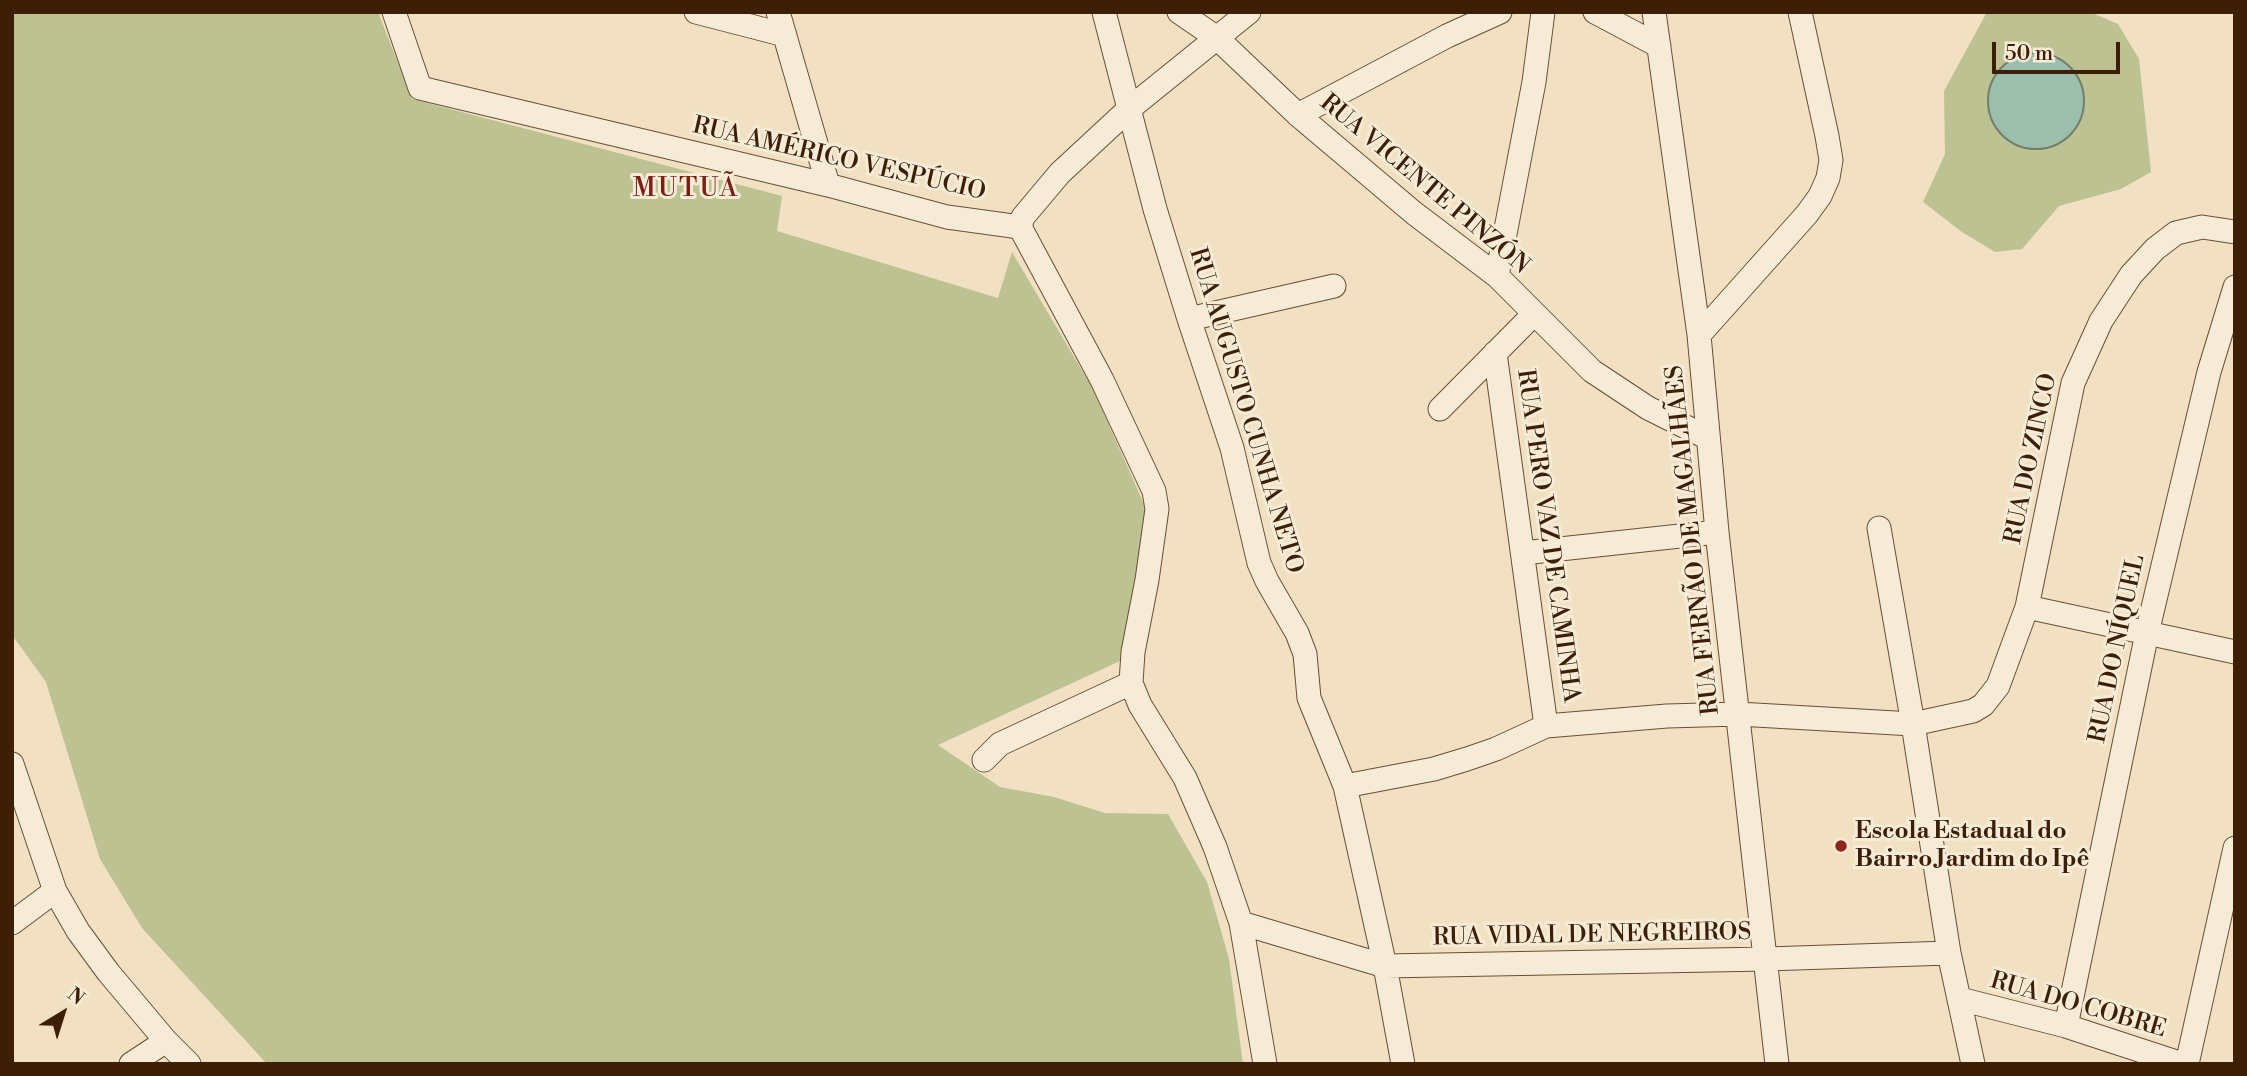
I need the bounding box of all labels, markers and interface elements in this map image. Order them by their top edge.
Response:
scale bar [1995,28,2123,72]
text: 50 m [2005,41,2053,67]
street label: RUA VICENTE PINZÓN [1313,89,1535,281]
street label: RUA AMÉRICO VESPÚCIO [690,112,988,208]
district label: MUTUÃ [633,174,739,206]
street label: RUA AUGUSTO CUNHA NETO [1182,245,1308,577]
street label: RUA FERNÃO DE MAGALHÃES [1661,364,1727,716]
street label: RUA PERO VAZ DE CAMINHA [1509,367,1585,705]
street label: RUA DO ZINCO [2000,371,2064,547]
street label: RUA DO NÍQUEL [2084,552,2152,746]
place label: Escola Estadual do Bairro Jardim do Ipê [1855,818,2089,874]
marker: Escola Estadual do Bairro Jardim do Ipê [1833,838,1849,854]
street label: RUA VIDAL DE NEGREIROS [1432,919,1752,953]
street label: RUA DO COBRE [1987,967,2169,1045]
north arrow [28,978,98,1048]
text: N [63,982,89,1011]

